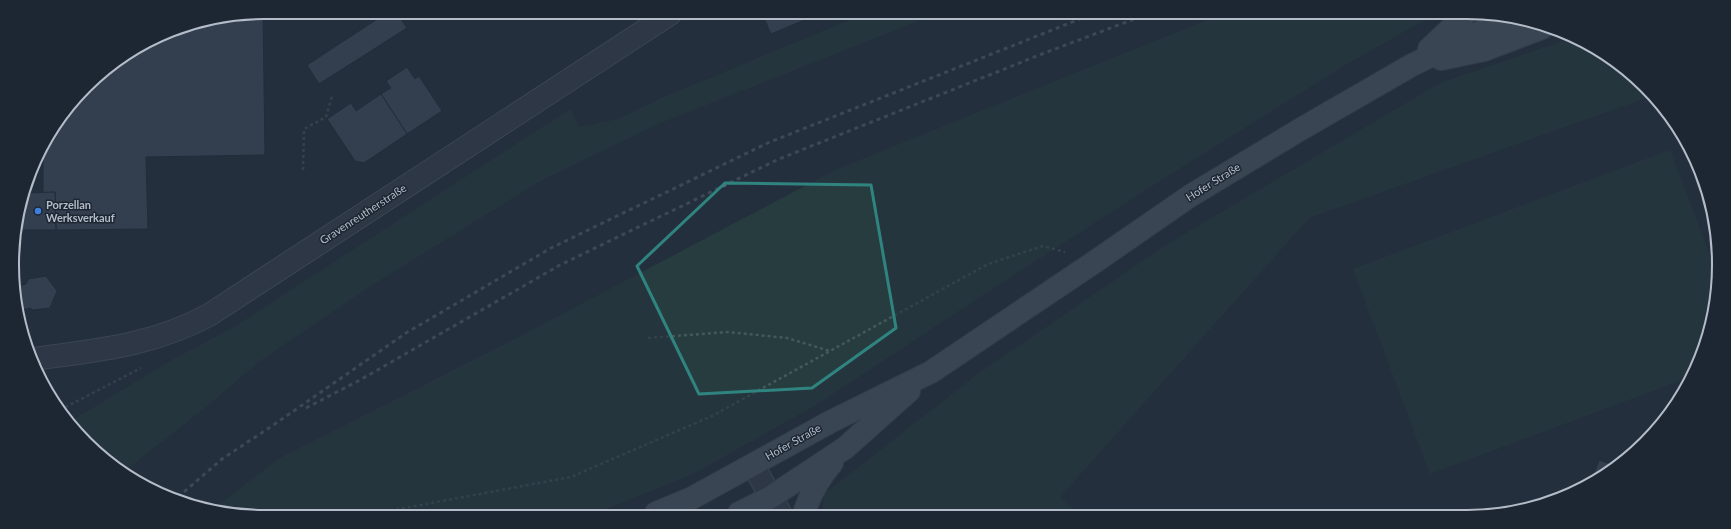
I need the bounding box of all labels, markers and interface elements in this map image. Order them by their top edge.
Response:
street label: Hofer Straße [1183,160,1242,203]
street label: Gravenreutherstraße [317,181,409,246]
place label: Porzellan Werksverkauf [46,198,115,224]
marker: Porzellan Werksverkauf [33,206,43,216]
street label: Hofer Straße [763,421,823,462]

